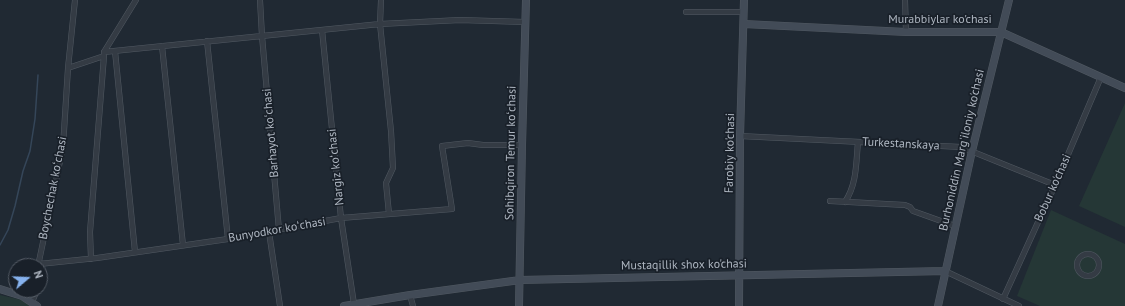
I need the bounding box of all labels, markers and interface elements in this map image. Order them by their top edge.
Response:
street label: Murabbiylar ko'chasi [888,13,992,27]
street label: Burhoniddin Marg'iloniy ko'chasi [936,68,988,232]
street label: Sohibqiron Temur koʻchasi [503,86,519,220]
street label: Barhayot koʻchasi [260,88,282,178]
street label: Farobiy ko'chasi [722,113,738,193]
street label: Nargiz koʻchasi [325,128,347,206]
street label: Boychechak koʻchasi [36,135,70,241]
street label: Turkestanskaya [862,135,940,153]
street label: Bobur ko'chasi [1032,152,1074,224]
street label: Bunyodkor koʻchasi [227,214,327,246]
street label: Mustaqillik shox ko'chasi [621,257,747,273]
north arrow [8,258,48,298]
text: N [31,269,46,280]

